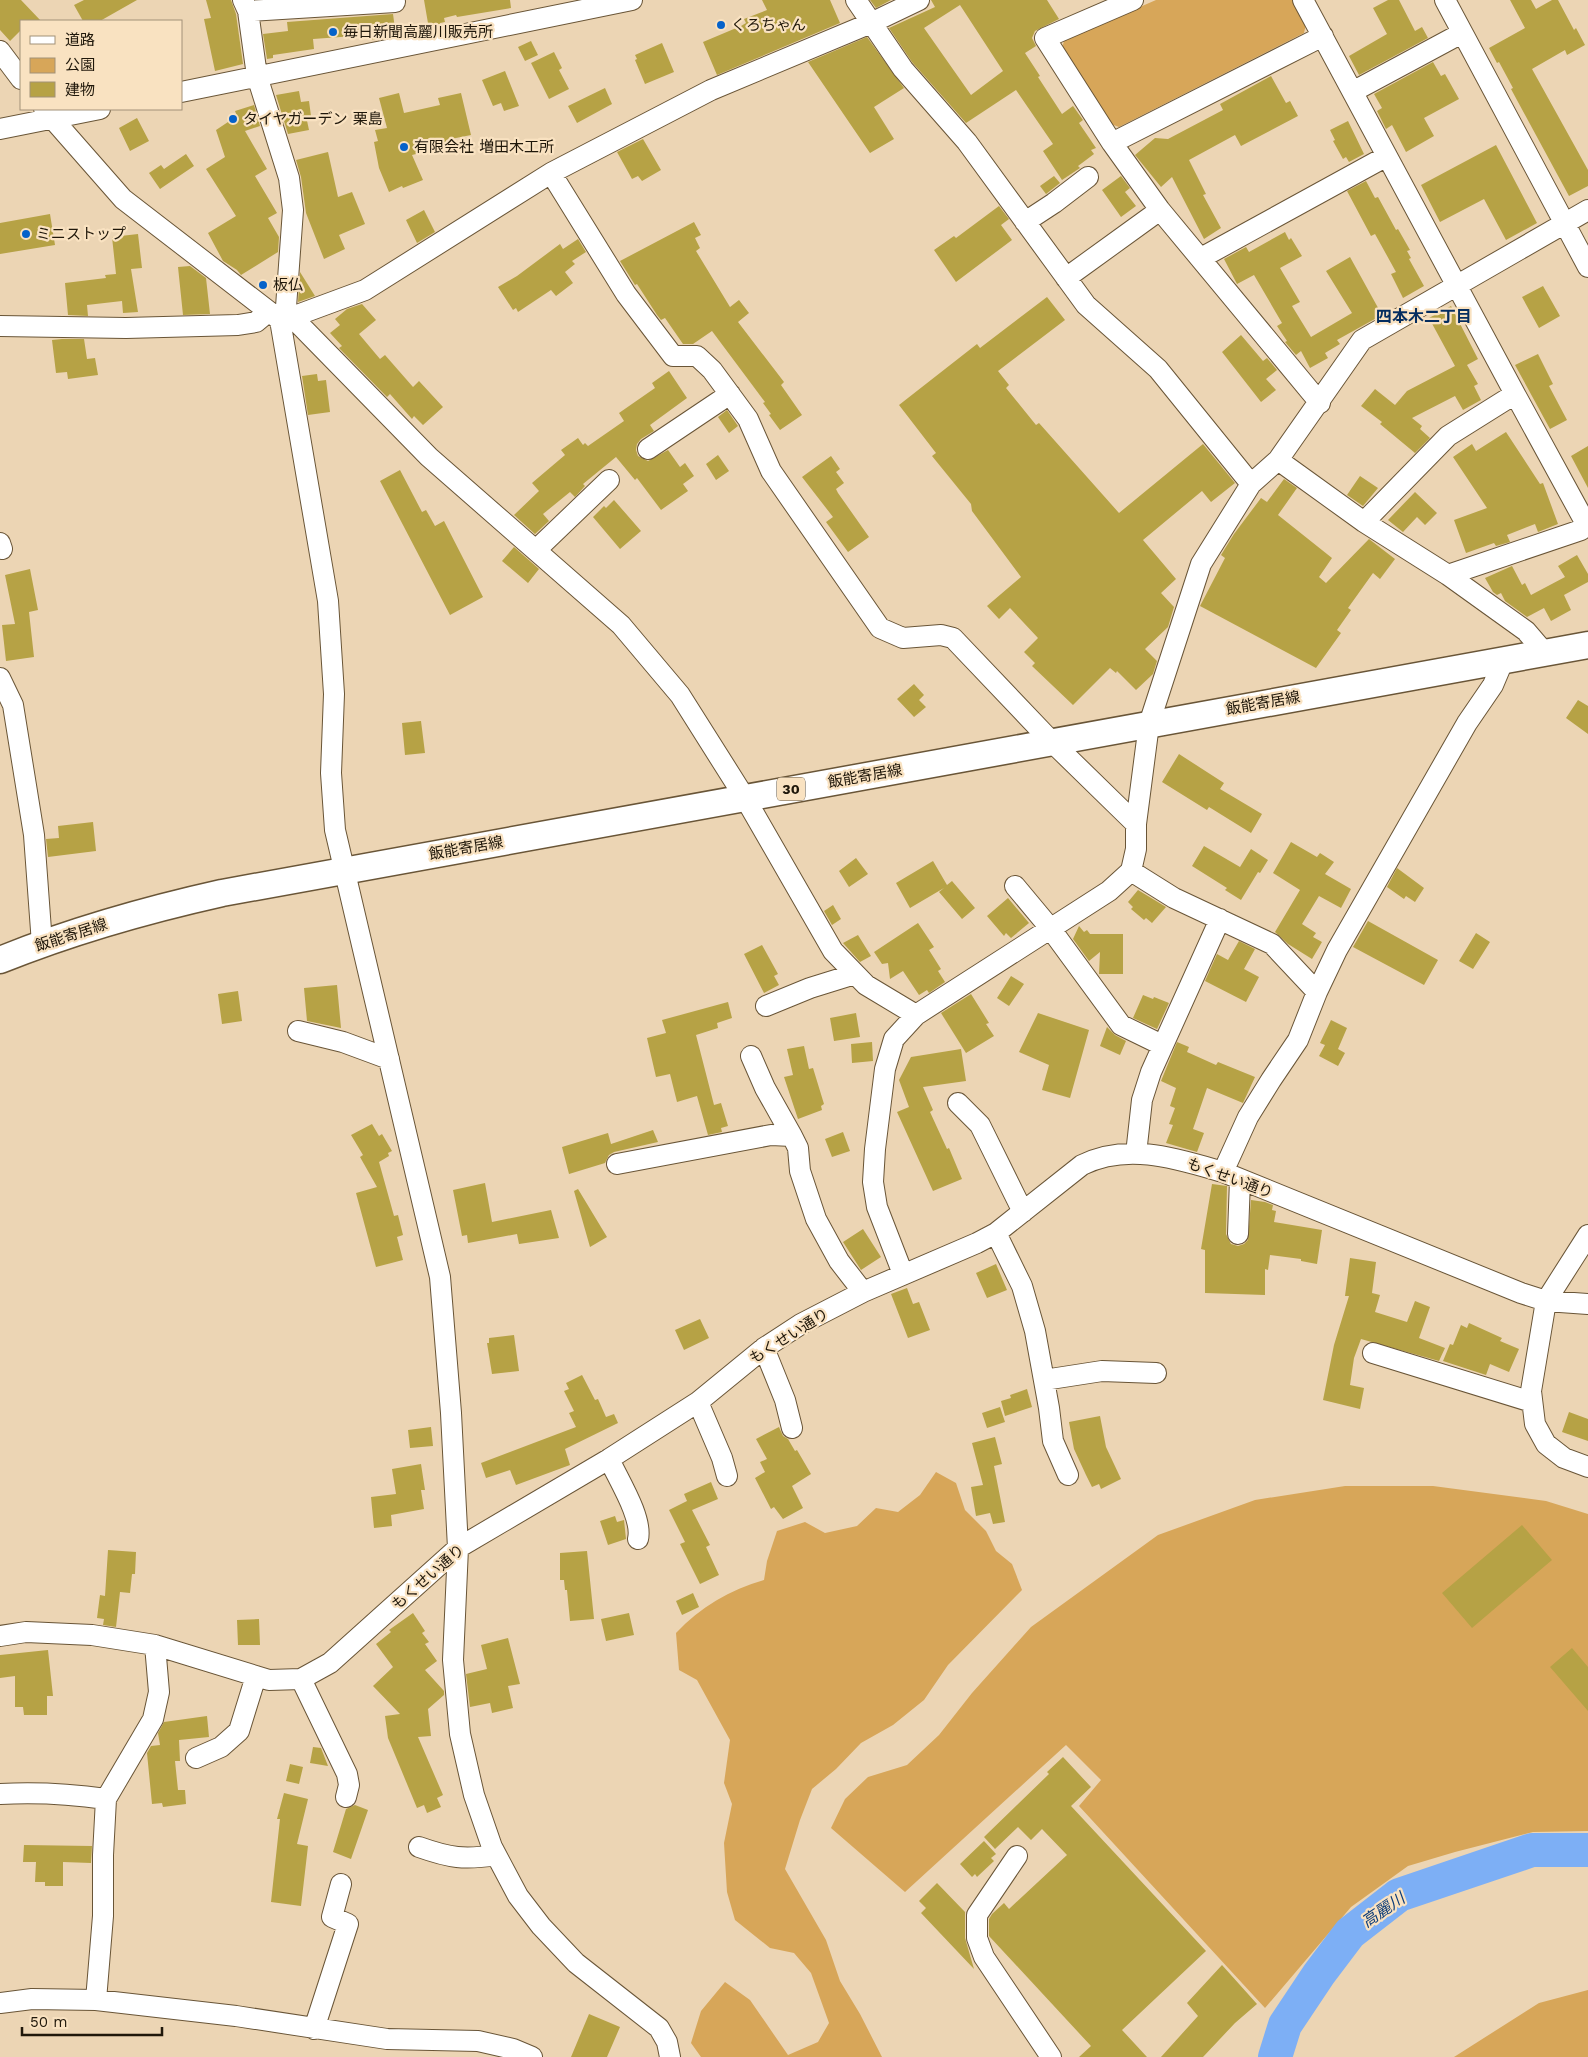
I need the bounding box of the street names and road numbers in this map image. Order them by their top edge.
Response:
street label: 飯能寄居線 [1224,688,1302,718]
street label: 飯能寄居線 [826,761,904,791]
road number: 30 [777,778,805,801]
street label: 飯能寄居線 [427,833,505,863]
street label: 飯能寄居線 [33,915,109,955]
street label: もくせい通り [1185,1154,1275,1202]
street label: もくせい通り [746,1305,832,1367]
street label: もくせい通り [388,1541,468,1613]

